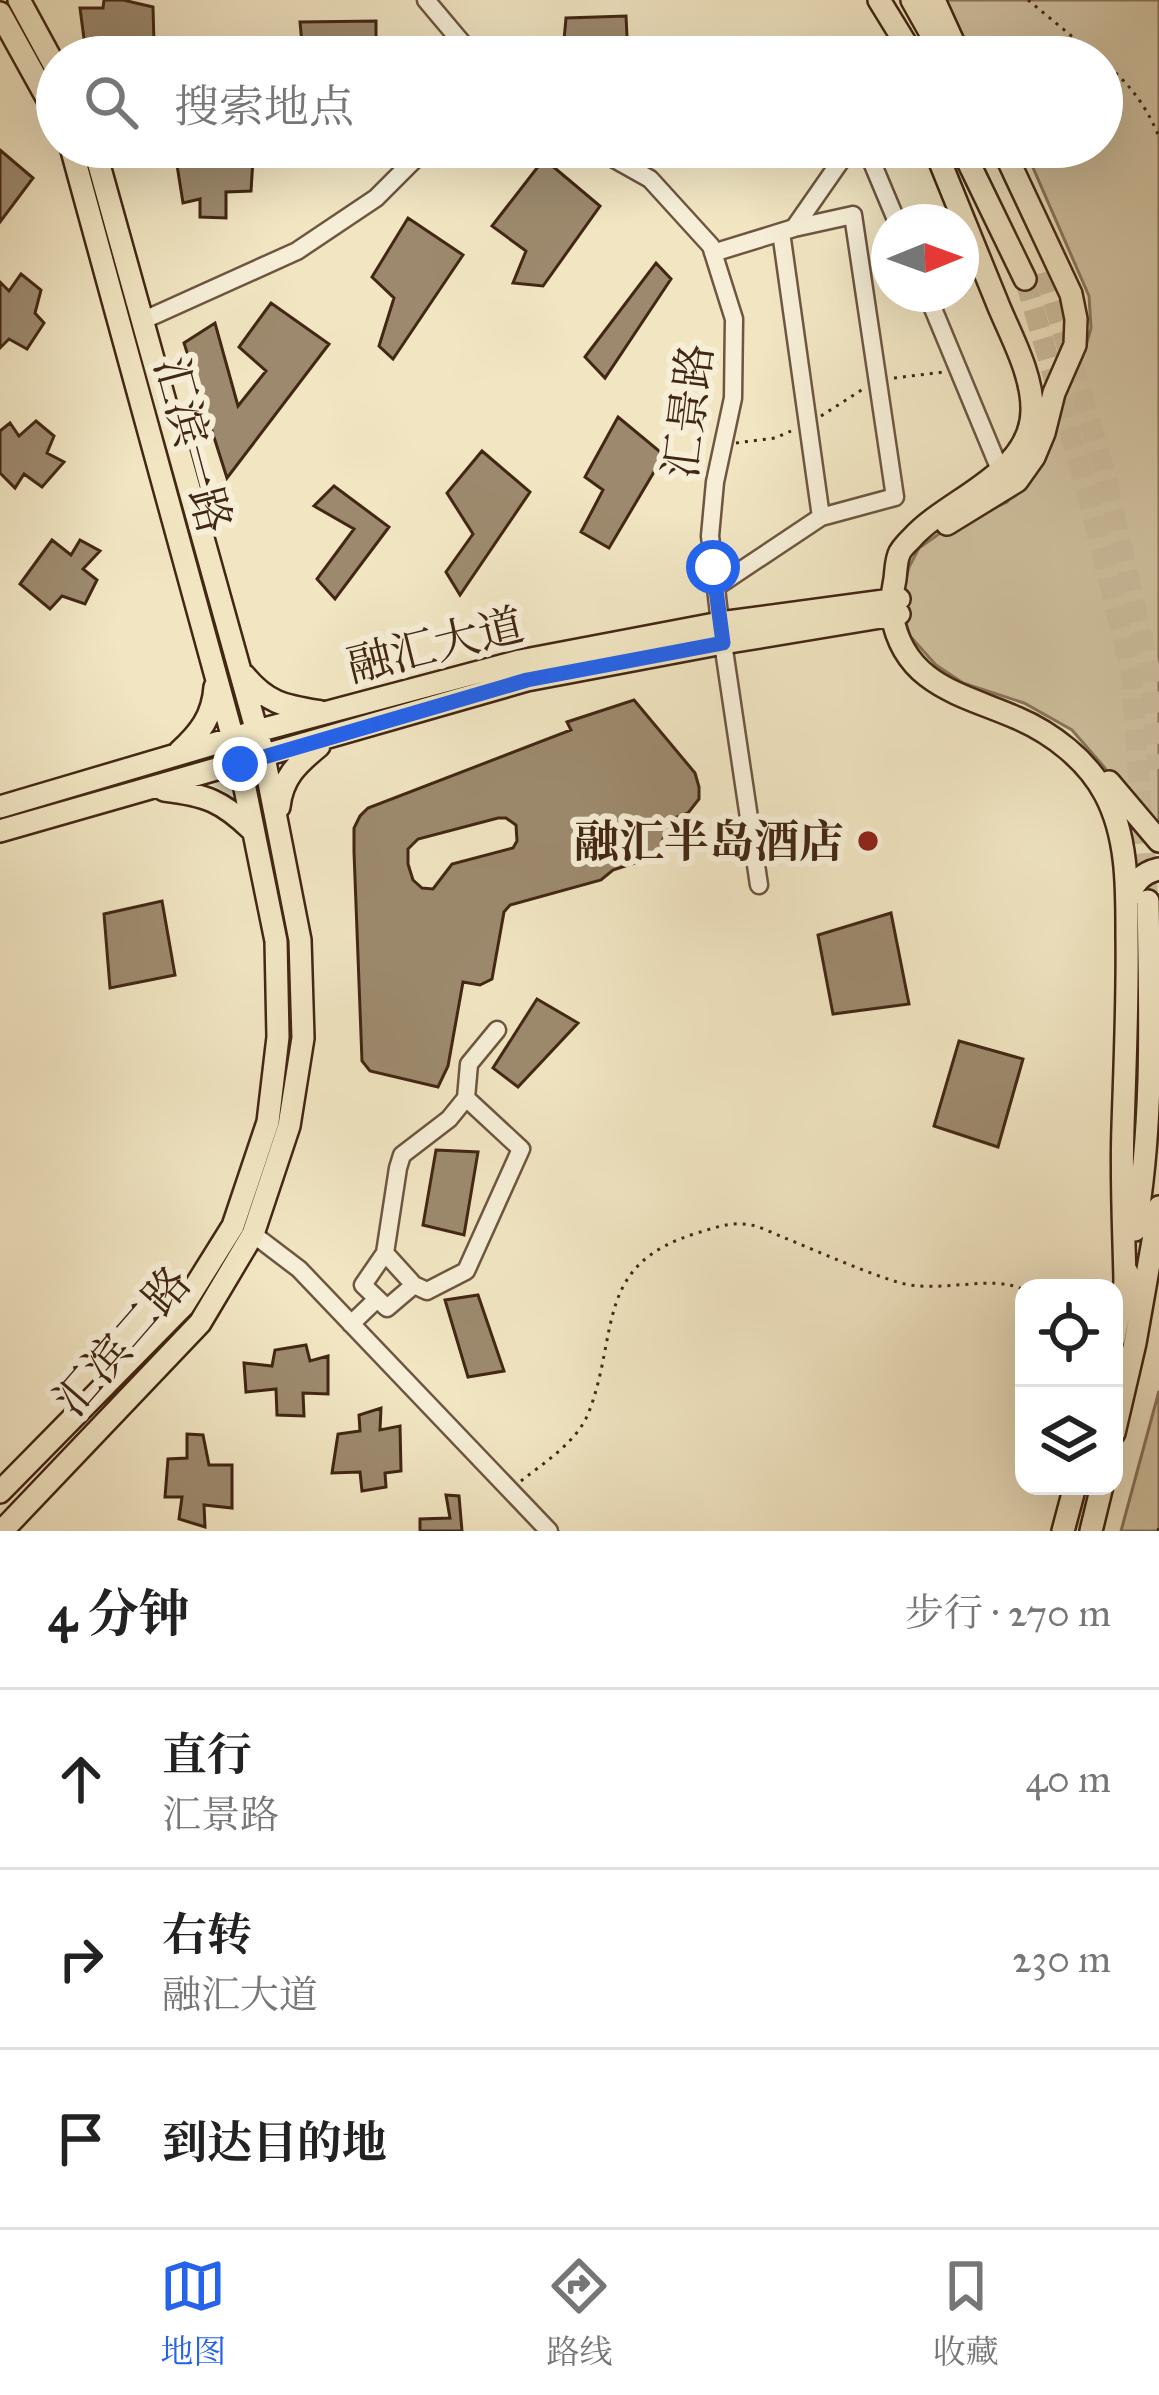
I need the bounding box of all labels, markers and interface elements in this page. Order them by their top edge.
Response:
search box [36,36,1123,168]
icon: search [78,69,144,135]
text: 搜索地点 [174,79,354,134]
north arrow [871,204,979,312]
street label: 汇景路 [652,341,724,481]
street label: 汇滨一路 [143,351,243,539]
route start [686,540,740,594]
street label: 融汇大道 [341,597,529,693]
route end [213,737,267,791]
place label: 融汇半岛酒店 [574,814,844,869]
marker: 融汇半岛酒店 [855,828,881,854]
street label: 汇滨二路 [42,1255,202,1427]
map controls [1015,1279,1123,1495]
button: locate [1015,1279,1123,1387]
button: layers [1015,1387,1123,1495]
text: 4 分钟 [48,1583,189,1645]
text: 步行 · 270 m [905,1589,1111,1637]
text: 直行 [162,1727,252,1782]
icon: ahead [48,1746,114,1812]
text: 40 m [1025,1755,1111,1803]
text: 汇景路 [162,1791,279,1839]
text: 右转 [162,1907,252,1962]
icon: right [48,1926,114,1992]
text: 230 m [1012,1935,1111,1983]
text: 融汇大道 [162,1971,318,2019]
icon: arrive [48,2106,114,2172]
text: 到达目的地 [162,2115,387,2170]
tab: 地图 [160,2253,226,2372]
tab: 路线 [546,2253,612,2372]
tab: 收藏 [933,2253,999,2372]

